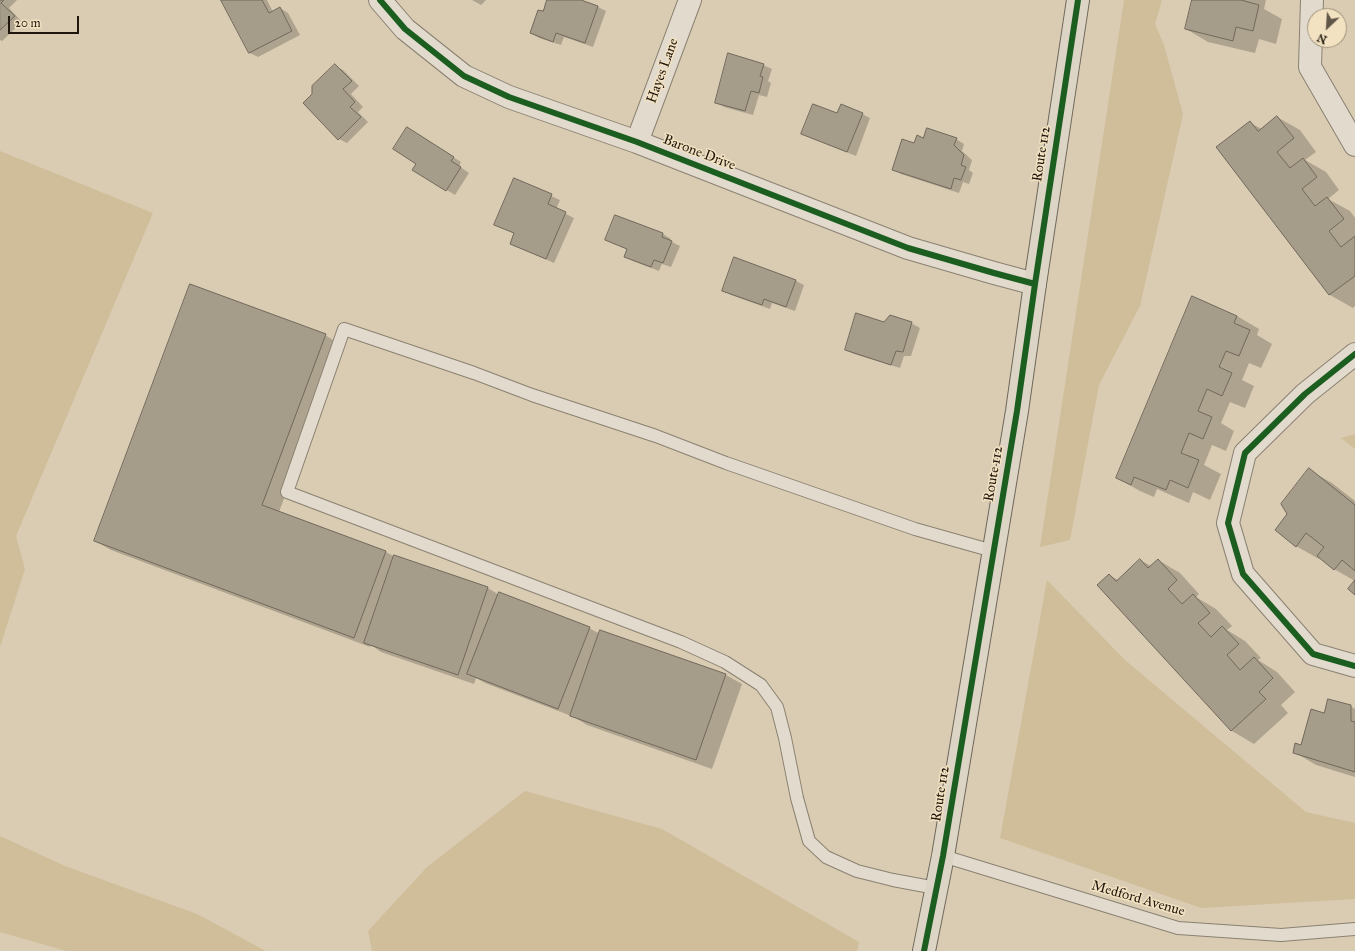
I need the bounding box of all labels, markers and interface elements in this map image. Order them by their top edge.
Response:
scale bar [10,8,81,34]
north arrow [1307,8,1347,48]
text: 20 m [15,16,41,30]
text: N [1315,31,1329,46]
street label: Hayes Lane [643,36,683,106]
street label: Route 112 [1029,125,1055,183]
street label: Barone Drive [660,131,738,175]
street label: Route 112 [981,445,1007,503]
street label: Route 112 [928,765,954,823]
street label: Medford Avenue [1089,878,1187,920]

